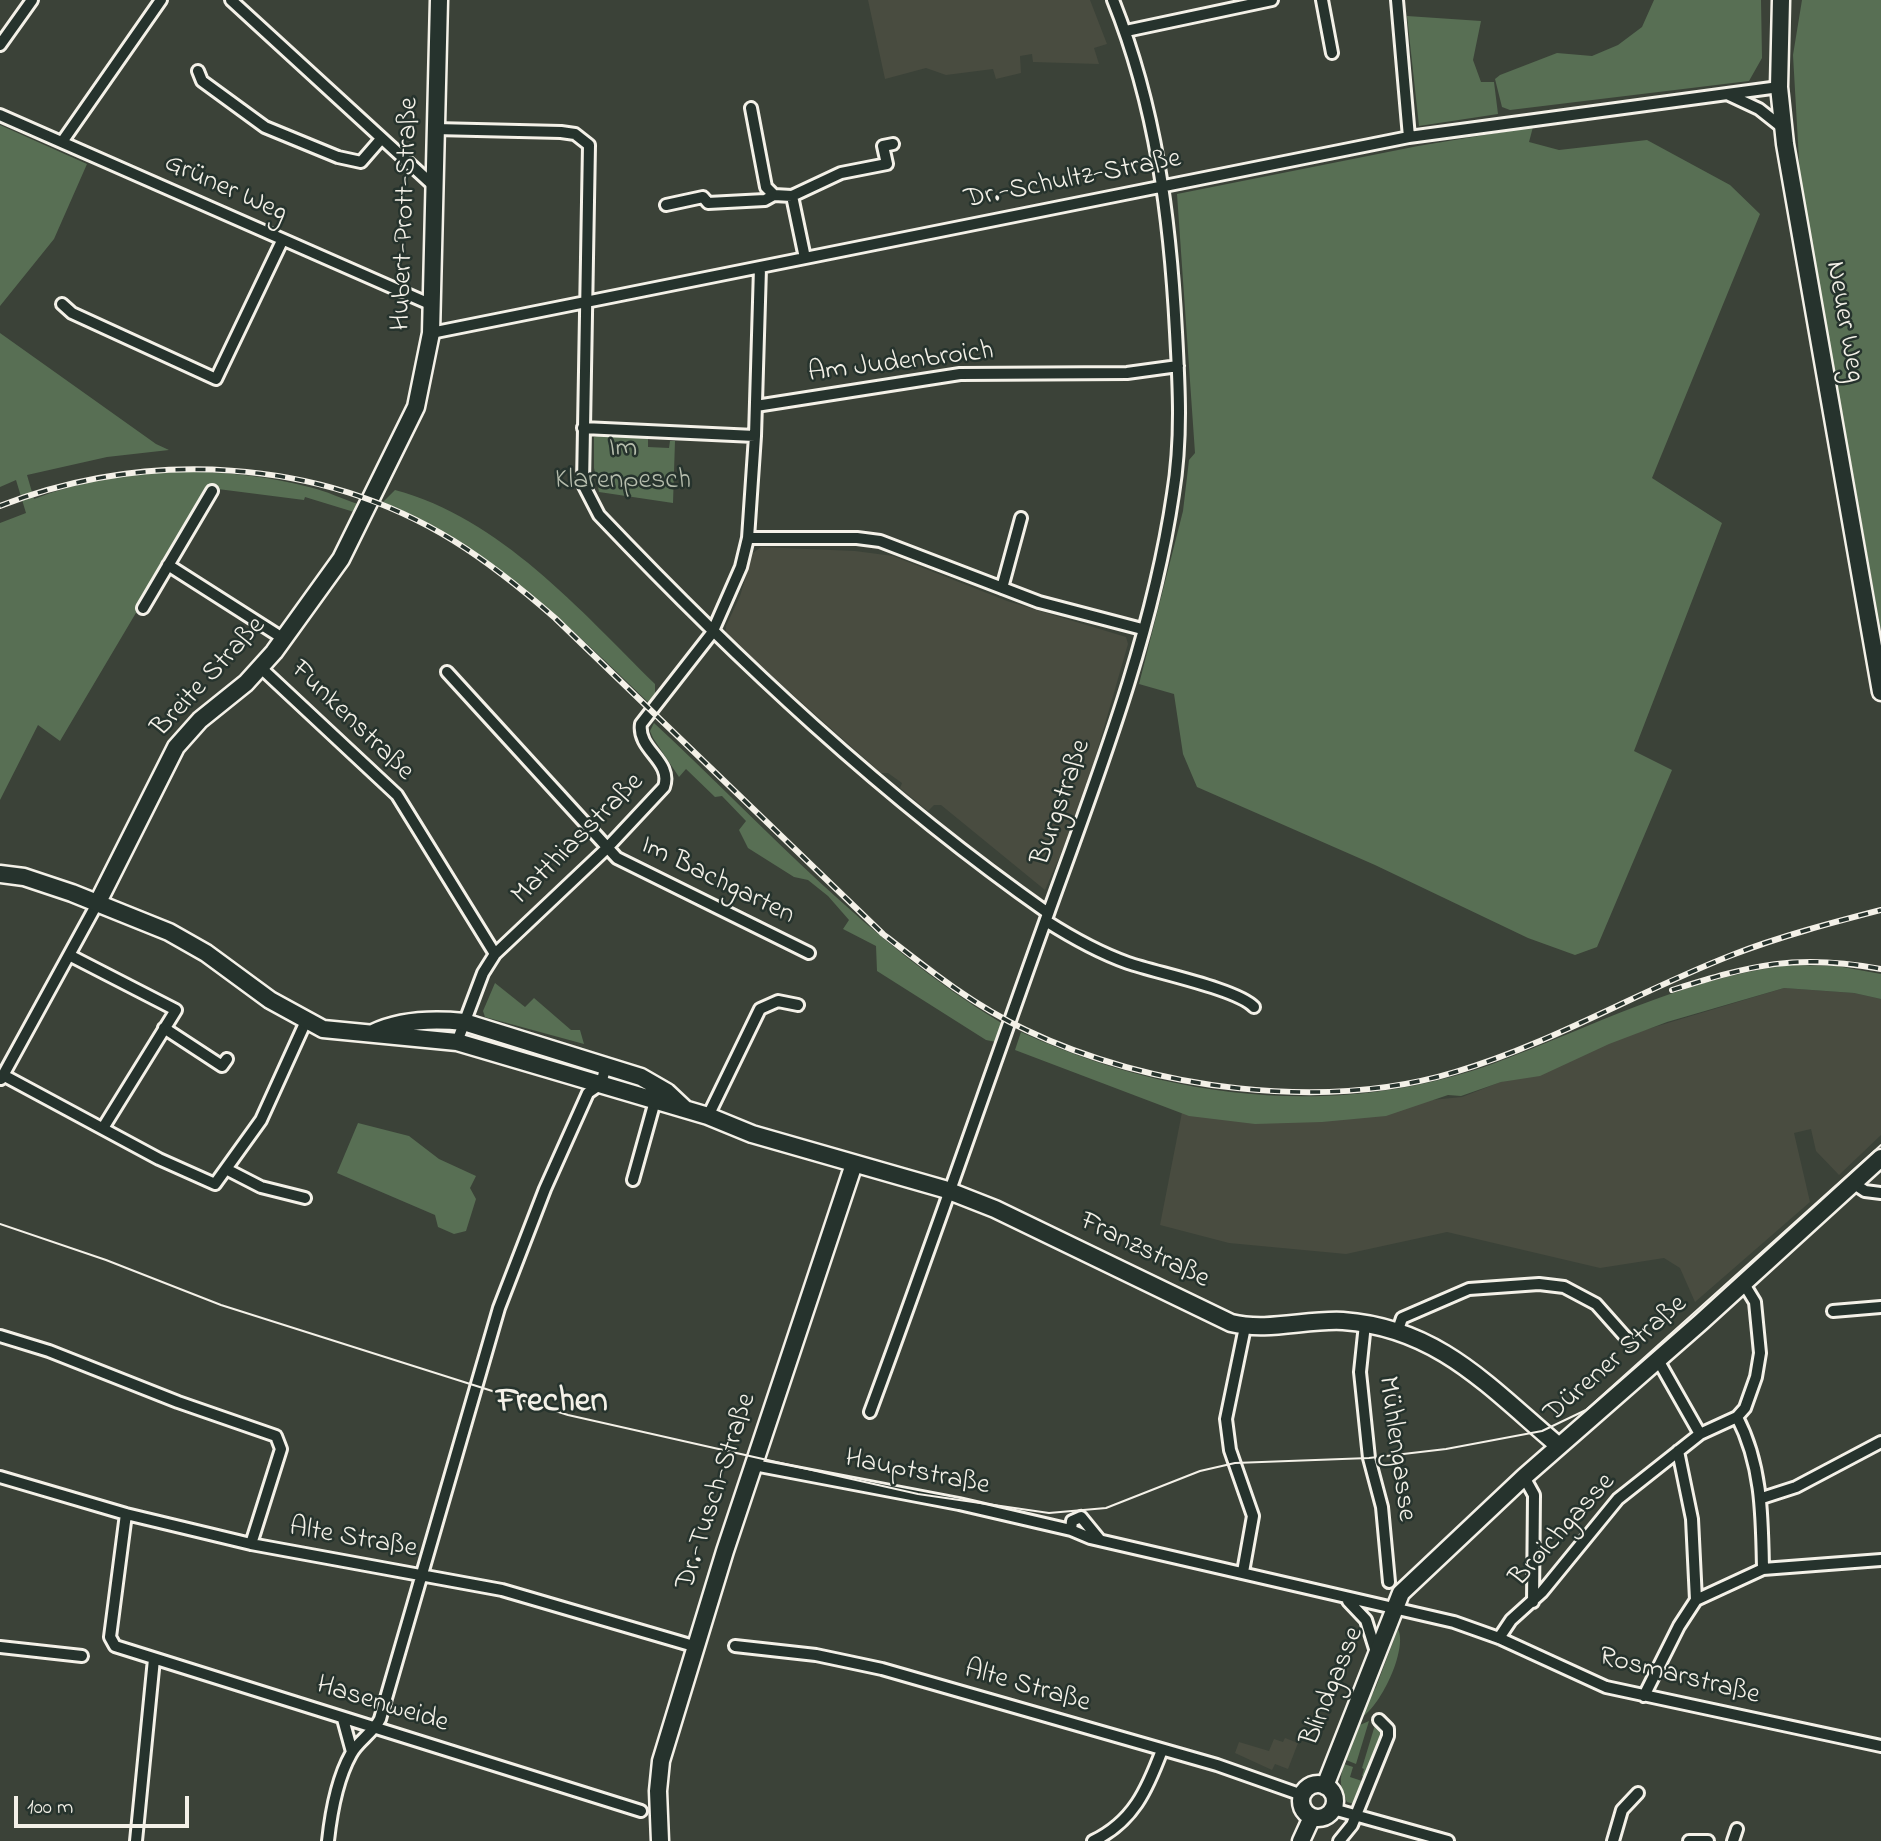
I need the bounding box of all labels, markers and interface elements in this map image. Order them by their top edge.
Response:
street label: Hubert-Prott-Straße [386,97,428,331]
street label: Dr.-Schultz-Straße [962,144,1184,218]
street label: Grüner Weg [158,148,292,232]
street label: Neuer Weg [1816,259,1870,385]
street label: Am Judenbroich [806,336,996,392]
park label: Im Klarenpesch [555,433,691,499]
street label: Breite Straße [146,611,274,745]
street label: Funkenstraße [282,655,420,789]
street label: Burgstraße [1026,736,1100,870]
street label: Matthiasstraße [506,767,652,913]
street label: Im Bachgarten [635,830,799,934]
street label: Franzstraße [1074,1206,1214,1298]
street label: Dürener Straße [1539,1289,1695,1431]
street label: Mühlengasse [1368,1374,1422,1524]
district label: Frechen [496,1383,608,1425]
street label: Dr.-Tusch-Straße [670,1390,766,1594]
street label: Hauptstraße [842,1444,992,1504]
street label: Broichgasse [1504,1467,1624,1595]
street label: Alte Straße [286,1512,420,1568]
street label: Blindgasse [1295,1623,1373,1751]
street label: Rosmarstraße [1595,1642,1763,1714]
street label: Alte Straße [960,1654,1094,1722]
street label: Hasenweide [312,1670,452,1742]
scale bar [18,1782,192,1826]
text: 100 m [27,1793,73,1823]

